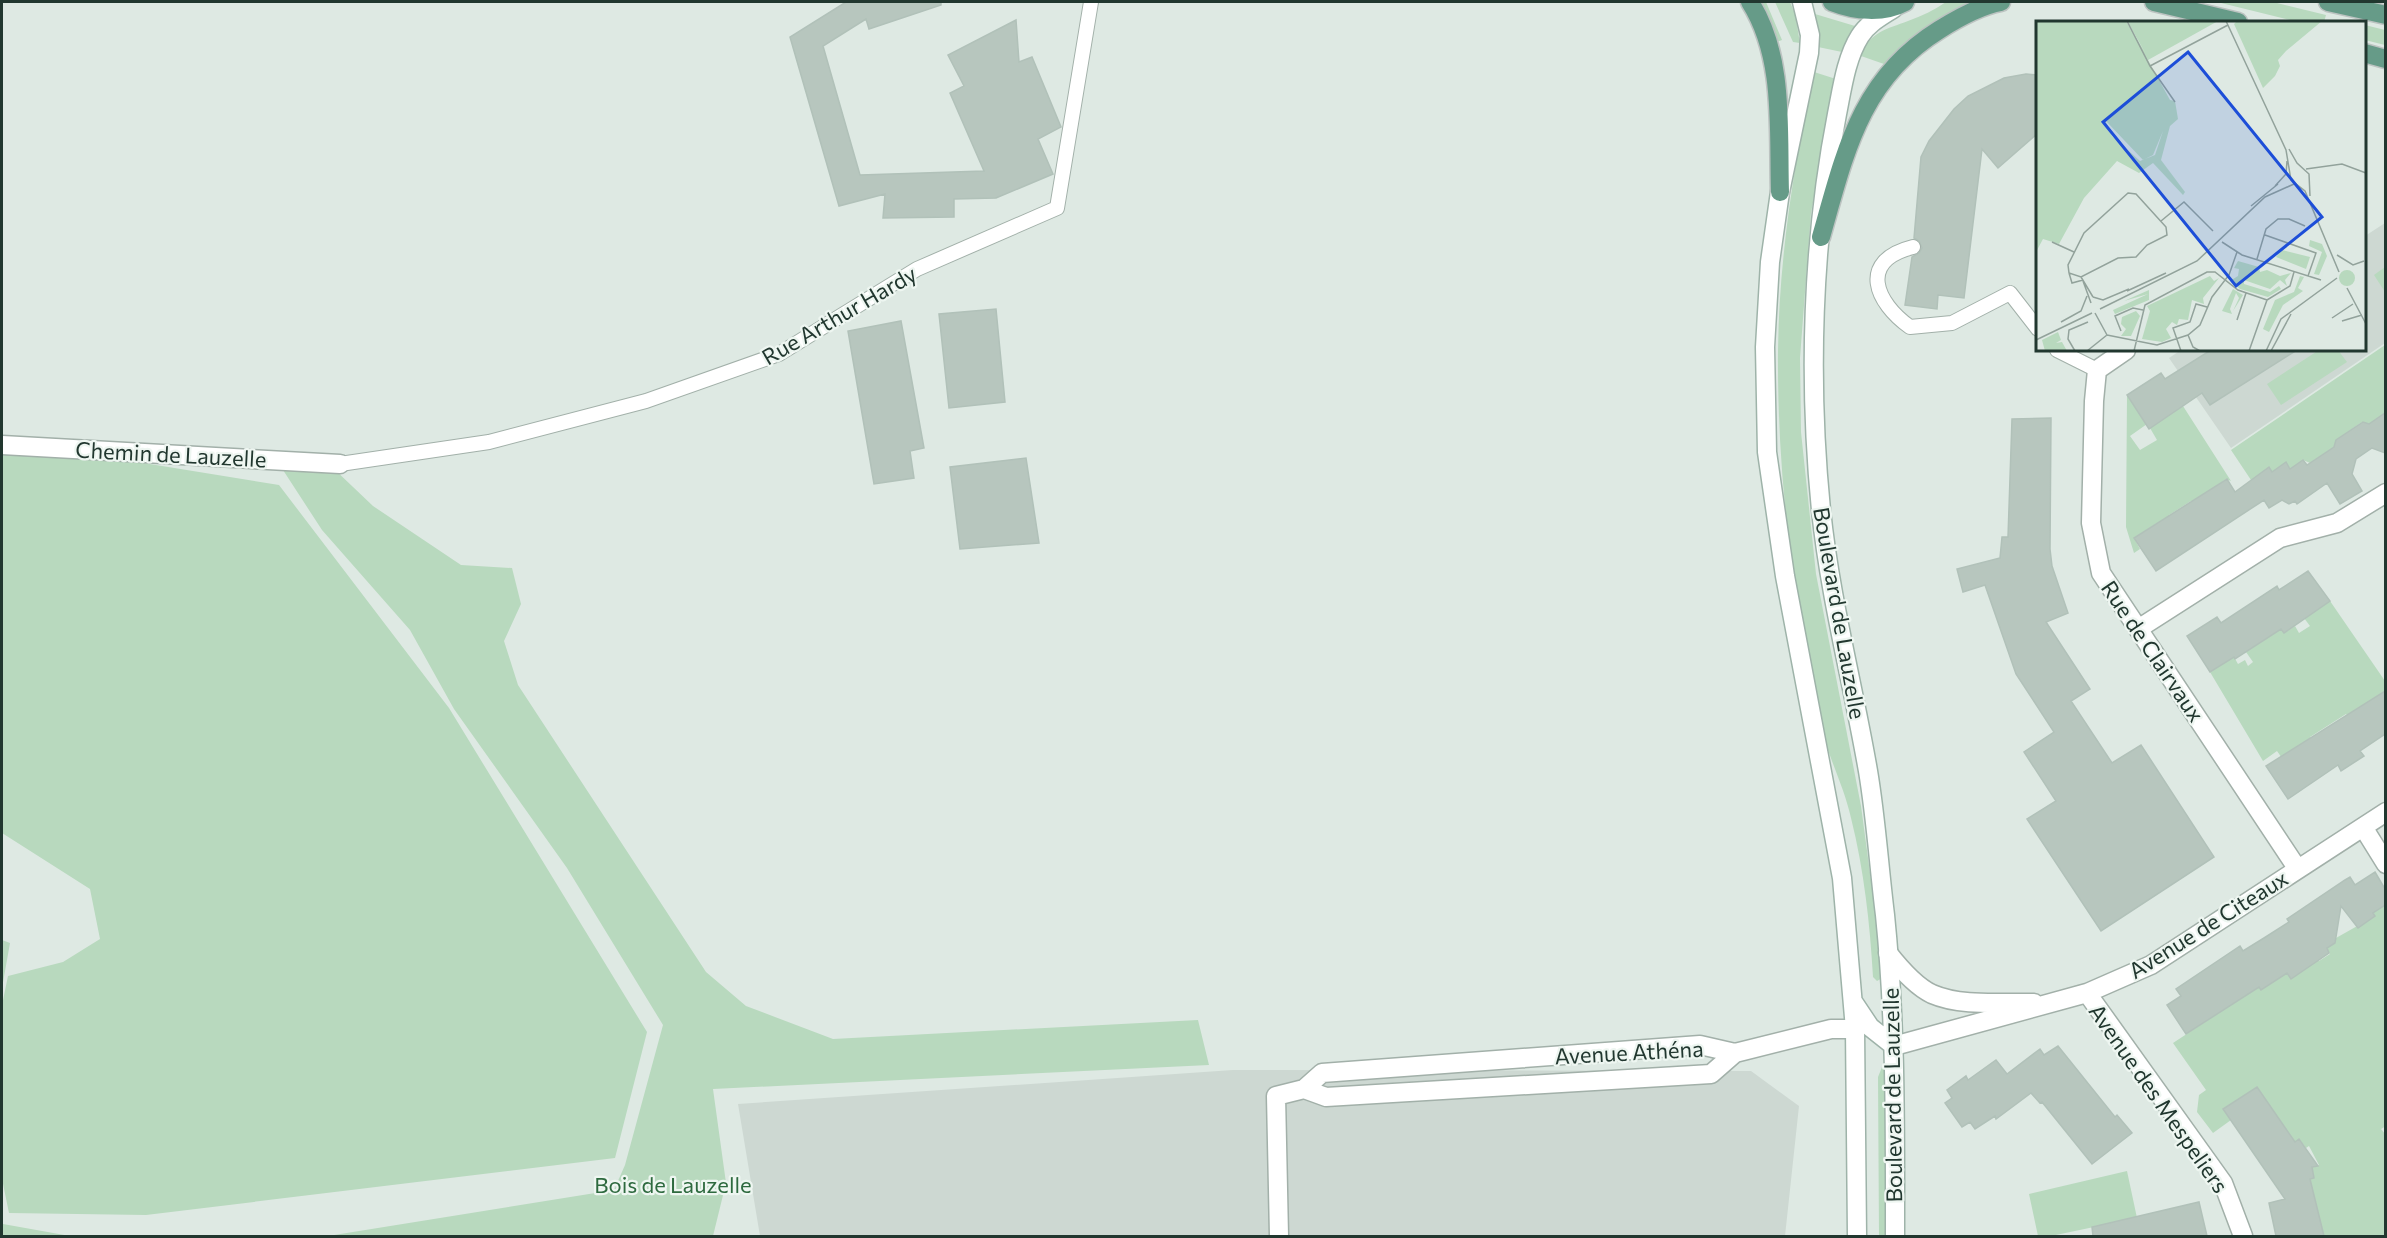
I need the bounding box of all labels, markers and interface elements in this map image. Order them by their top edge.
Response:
inset map [2036,21,2366,351]
street label: Rue Arthur Hardy [757,260,921,370]
street label: Chemin de Lauzelle [75,436,267,472]
street label: Boulevard de Lauzelle [1808,505,1872,721]
street label: Rue de Clairvaux [2096,575,2210,727]
street label: Avenue de Citeaux [2123,864,2293,984]
street label: Boulevard de Lauzelle [1877,987,1907,1203]
street label: Avenue des Mespeliers [2084,998,2234,1198]
street label: Avenue Athéna [1554,1035,1704,1069]
park label: Bois de Lauzelle [594,1171,752,1198]

